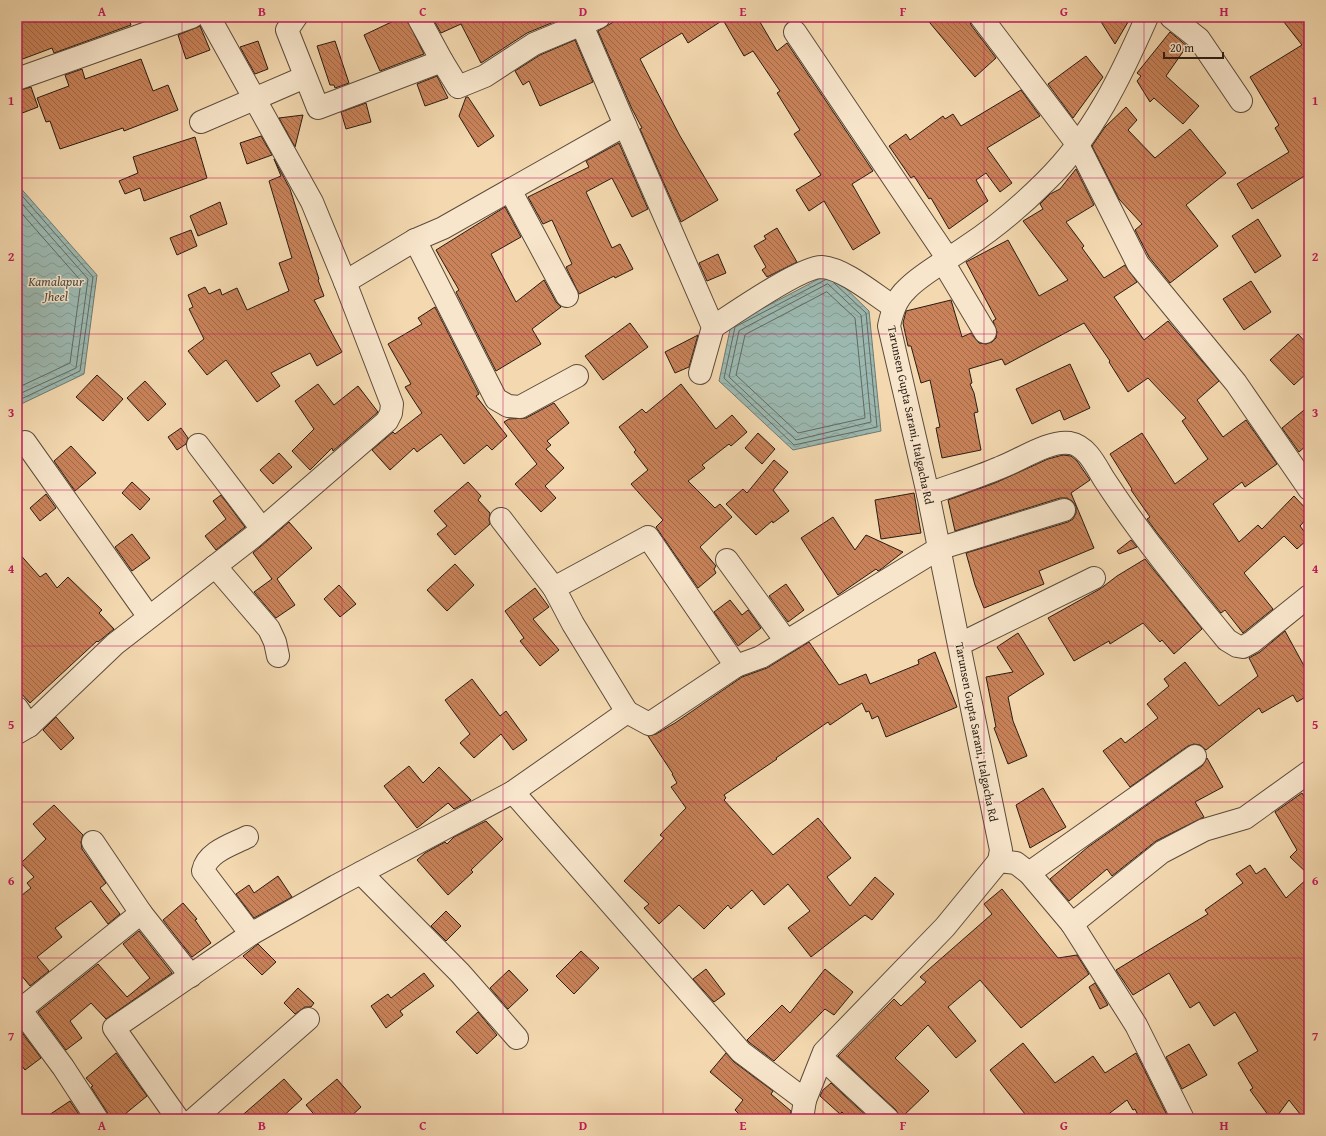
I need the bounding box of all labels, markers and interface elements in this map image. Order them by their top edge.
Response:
text: A [98,2,107,21]
text: B [258,2,266,21]
text: C [419,2,427,21]
text: D [579,2,587,21]
text: E [740,2,747,21]
text: F [900,2,907,21]
text: G [1060,2,1068,21]
text: H [1219,2,1229,21]
scale bar [1164,34,1223,60]
text: 20 m [1170,39,1194,56]
text: 1 [8,91,14,110]
text: 1 [1312,91,1318,110]
text: 2 [8,247,15,266]
text: 2 [1312,247,1319,266]
water label: Kamalapur Jheel [27,272,85,306]
street label: Tarunsen Gupta Sarani, Italgacha Rd [884,324,938,506]
text: 3 [8,403,14,422]
text: 3 [1312,403,1318,422]
text: 4 [8,559,15,578]
text: 4 [1312,559,1319,578]
street label: Tarunsen Gupta Sarani, Italgacha Rd [951,641,1003,824]
text: 5 [8,715,15,734]
text: 5 [1312,715,1319,734]
text: 6 [8,871,15,890]
text: 6 [1312,871,1319,890]
text: 7 [8,1027,15,1046]
text: 7 [1312,1027,1319,1046]
text: A [98,1116,107,1135]
text: B [258,1116,266,1135]
text: C [419,1116,427,1135]
text: D [579,1116,587,1135]
text: E [740,1116,747,1135]
text: F [900,1116,907,1135]
text: G [1060,1116,1068,1135]
text: H [1219,1116,1229,1135]

